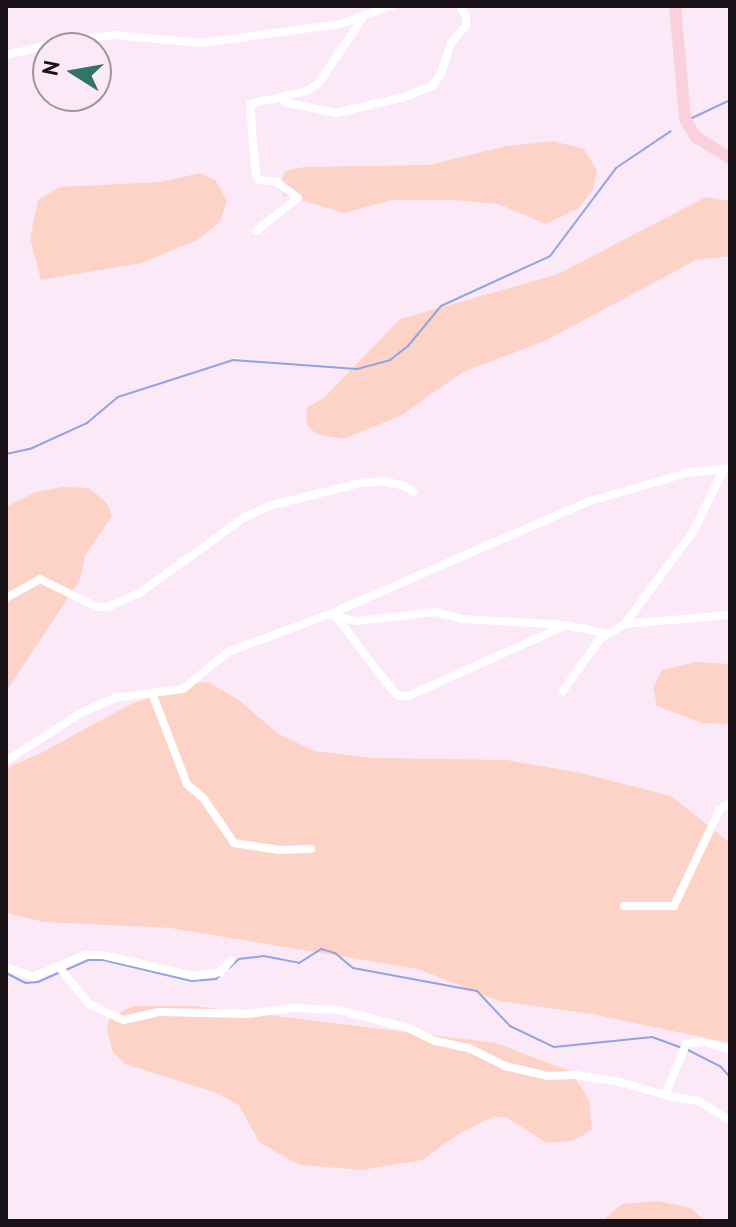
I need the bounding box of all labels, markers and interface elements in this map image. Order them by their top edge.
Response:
north arrow [32,32,112,112]
text: N [35,58,66,78]

